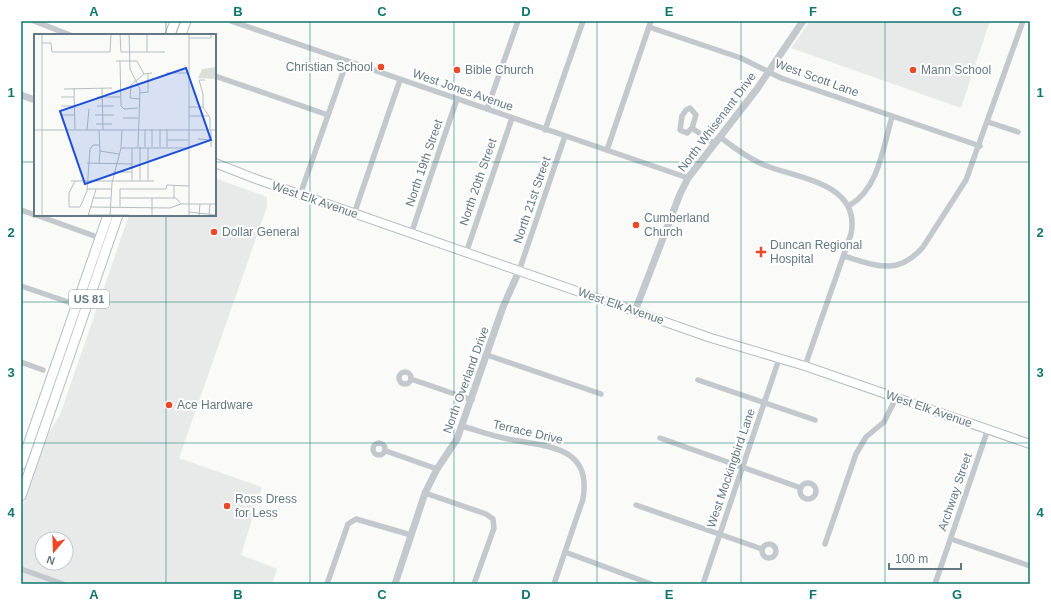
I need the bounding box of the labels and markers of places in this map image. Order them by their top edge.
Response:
place label: Christian School [286,60,373,74]
marker: Christian School [376,62,386,72]
place label: Bible Church [465,63,534,77]
place label: Mann School [921,63,991,77]
marker: Bible Church [452,65,462,75]
marker: Mann School [908,65,918,75]
place label: Cumberland Church [644,211,709,239]
marker: Cumberland Church [631,220,641,230]
place label: Dollar General [222,225,299,239]
marker: Dollar General [209,227,219,237]
place label: Duncan Regional Hospital [770,238,862,266]
marker: Duncan Regional Hospital [755,246,767,258]
place label: Ace Hardware [177,398,253,412]
marker: Ace Hardware [164,400,174,410]
place label: Ross Dress for Less [235,492,297,520]
marker: Ross Dress for Less [222,501,232,511]

